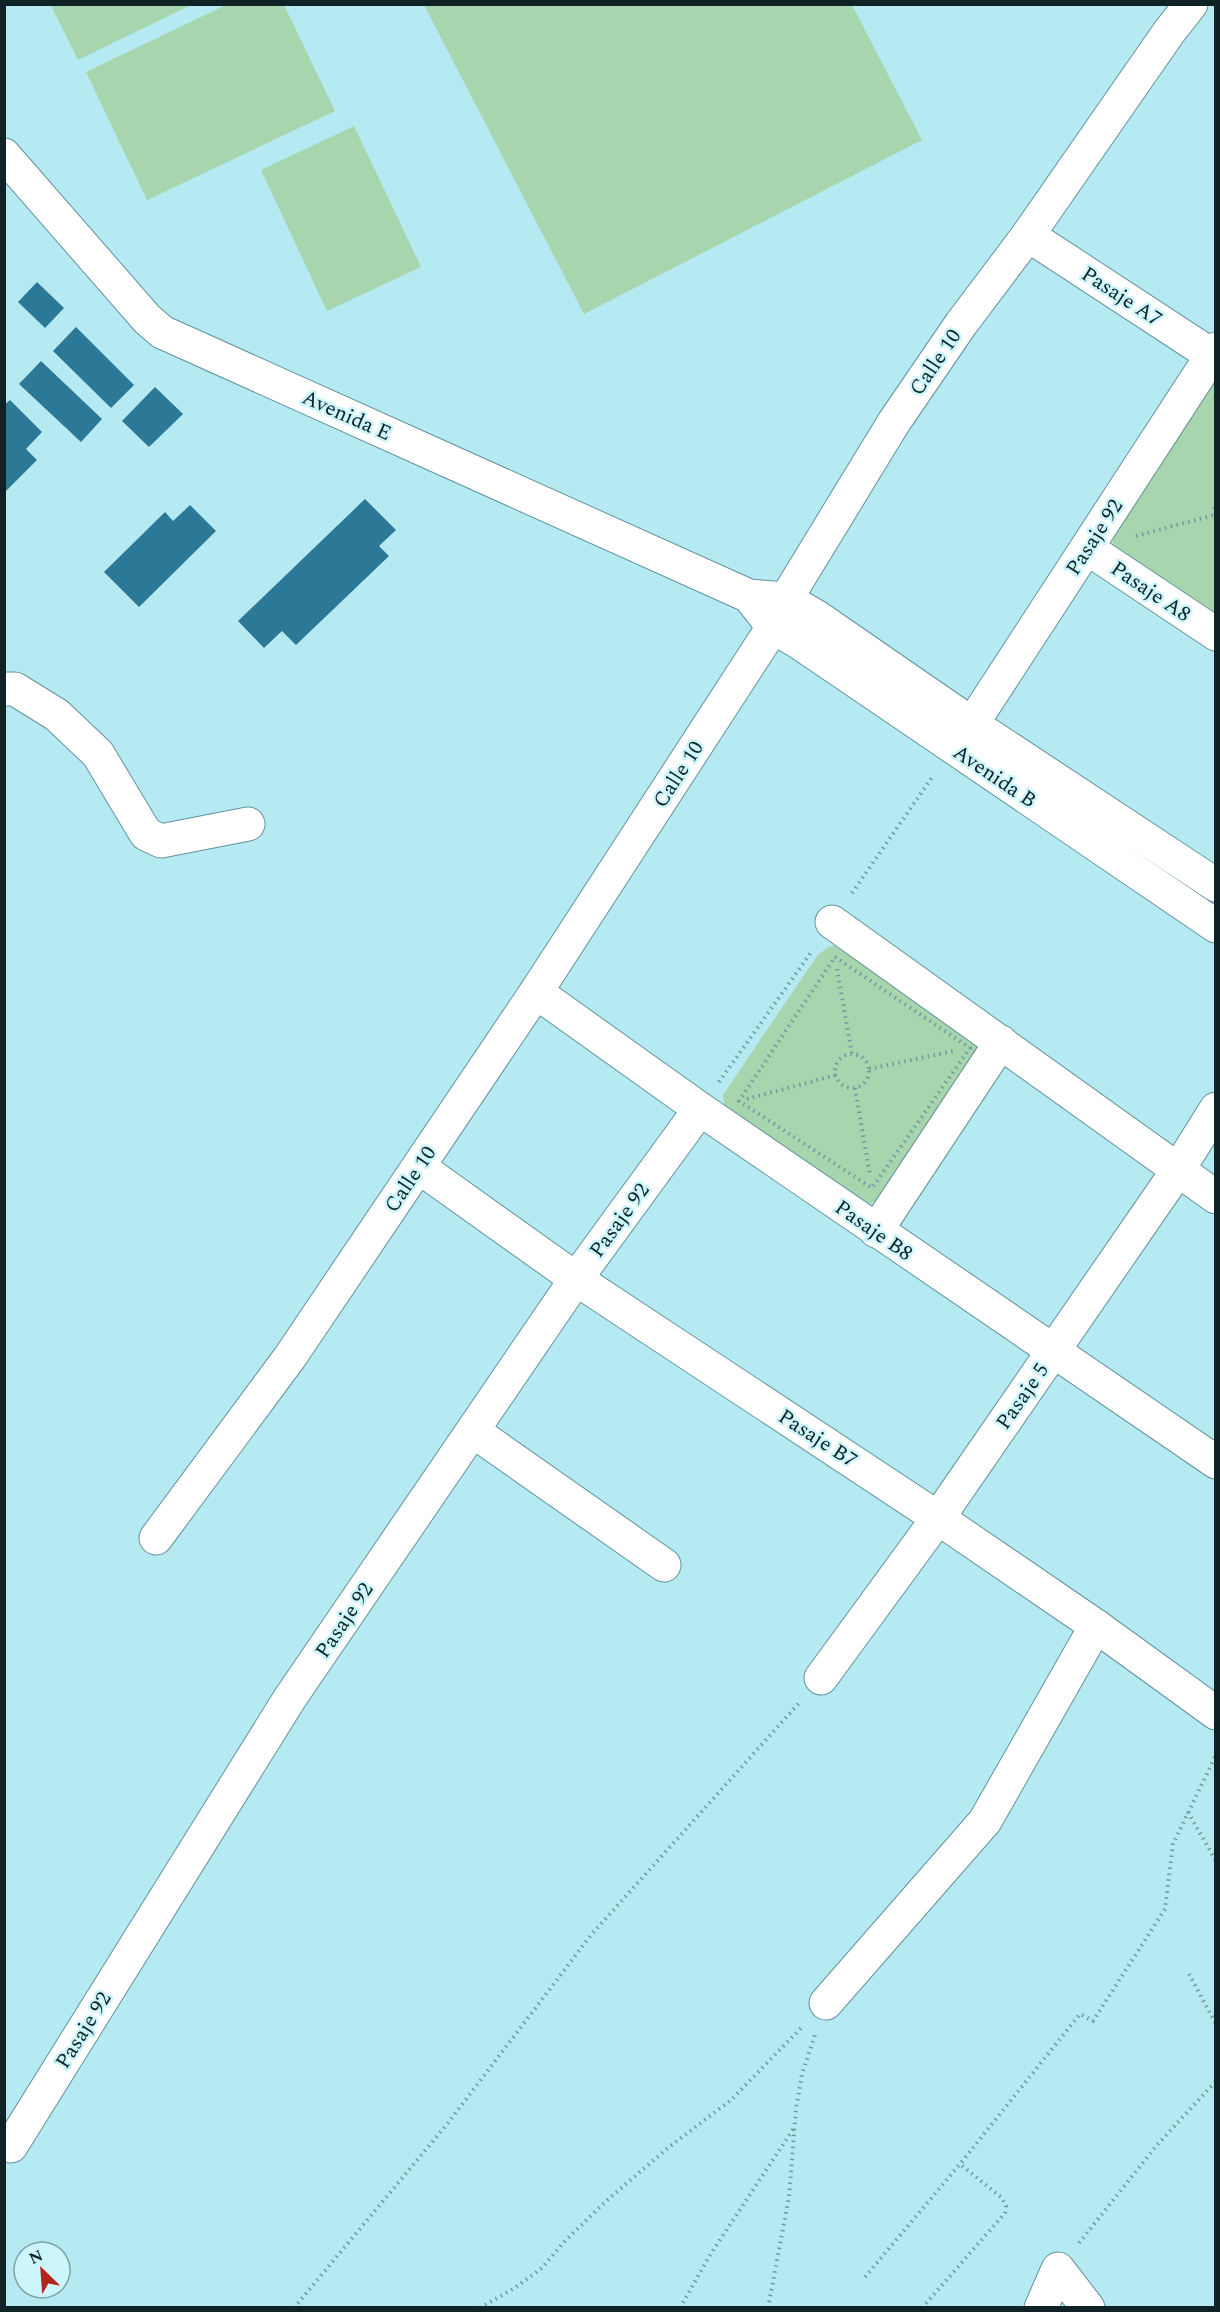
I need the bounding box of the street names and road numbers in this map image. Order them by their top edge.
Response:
street label: Pasaje A7 [1075,259,1168,335]
street label: Calle 10 [902,323,970,402]
street label: Avenida E [297,382,396,450]
street label: Pasaje 92 [1058,493,1132,582]
street label: Pasaje A8 [1104,553,1197,630]
street label: Calle 10 [645,735,712,814]
street label: Avenida B [946,737,1043,817]
street label: Calle 10 [377,1140,445,1219]
street label: Pasaje 92 [582,1177,658,1265]
street label: Pasaje B8 [828,1192,919,1269]
street label: Pasaje 5 [988,1357,1057,1437]
street label: Pasaje B7 [771,1401,863,1476]
street label: Pasaje 92 [308,1576,382,1665]
street label: Pasaje 92 [48,1986,120,2075]

